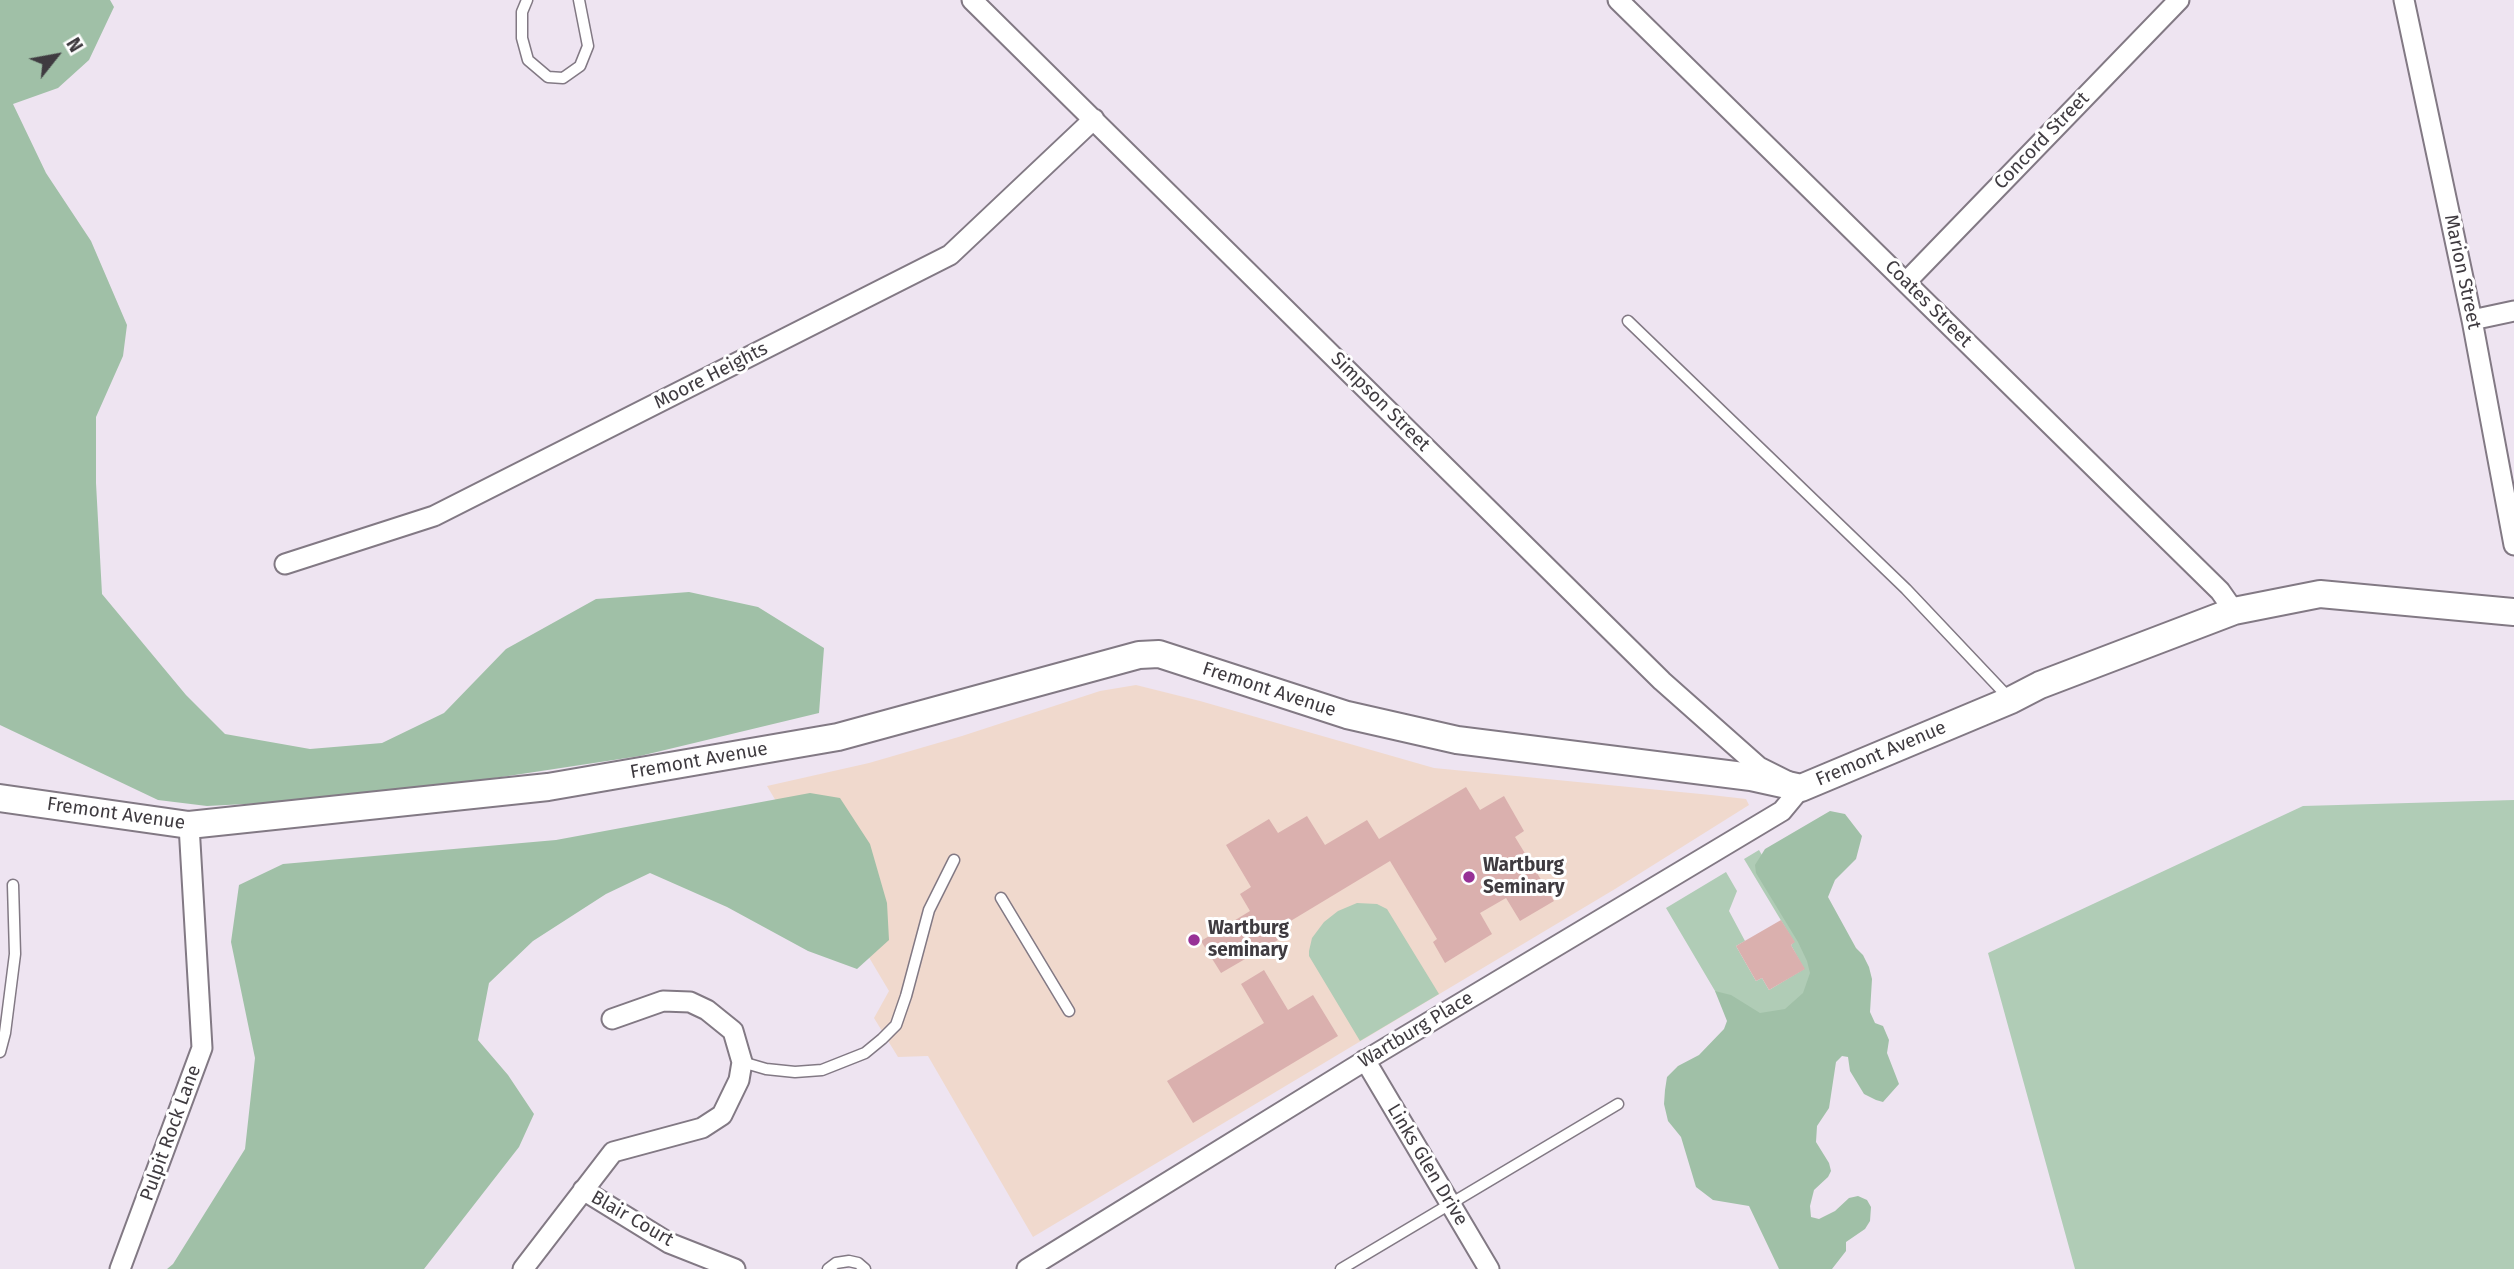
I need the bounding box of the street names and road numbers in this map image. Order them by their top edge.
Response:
street label: Concord Street [1990,87,2094,195]
street label: Marion Street [2439,213,2485,331]
street label: Coates Street [1880,256,1976,352]
street label: Moore Heights [650,338,772,414]
street label: Simpson Street [1326,348,1434,456]
street label: Fremont Avenue [1199,658,1339,722]
street label: Fremont Avenue [1812,716,1950,792]
street label: Fremont Avenue [628,738,770,784]
street label: Fremont Avenue [45,793,187,835]
street label: Wartburg Place [1355,987,1477,1073]
street label: Pulpit Rock Lane [136,1062,206,1204]
street label: Links Glen Drive [1382,1100,1472,1230]
street label: Blair Court [587,1186,677,1252]

